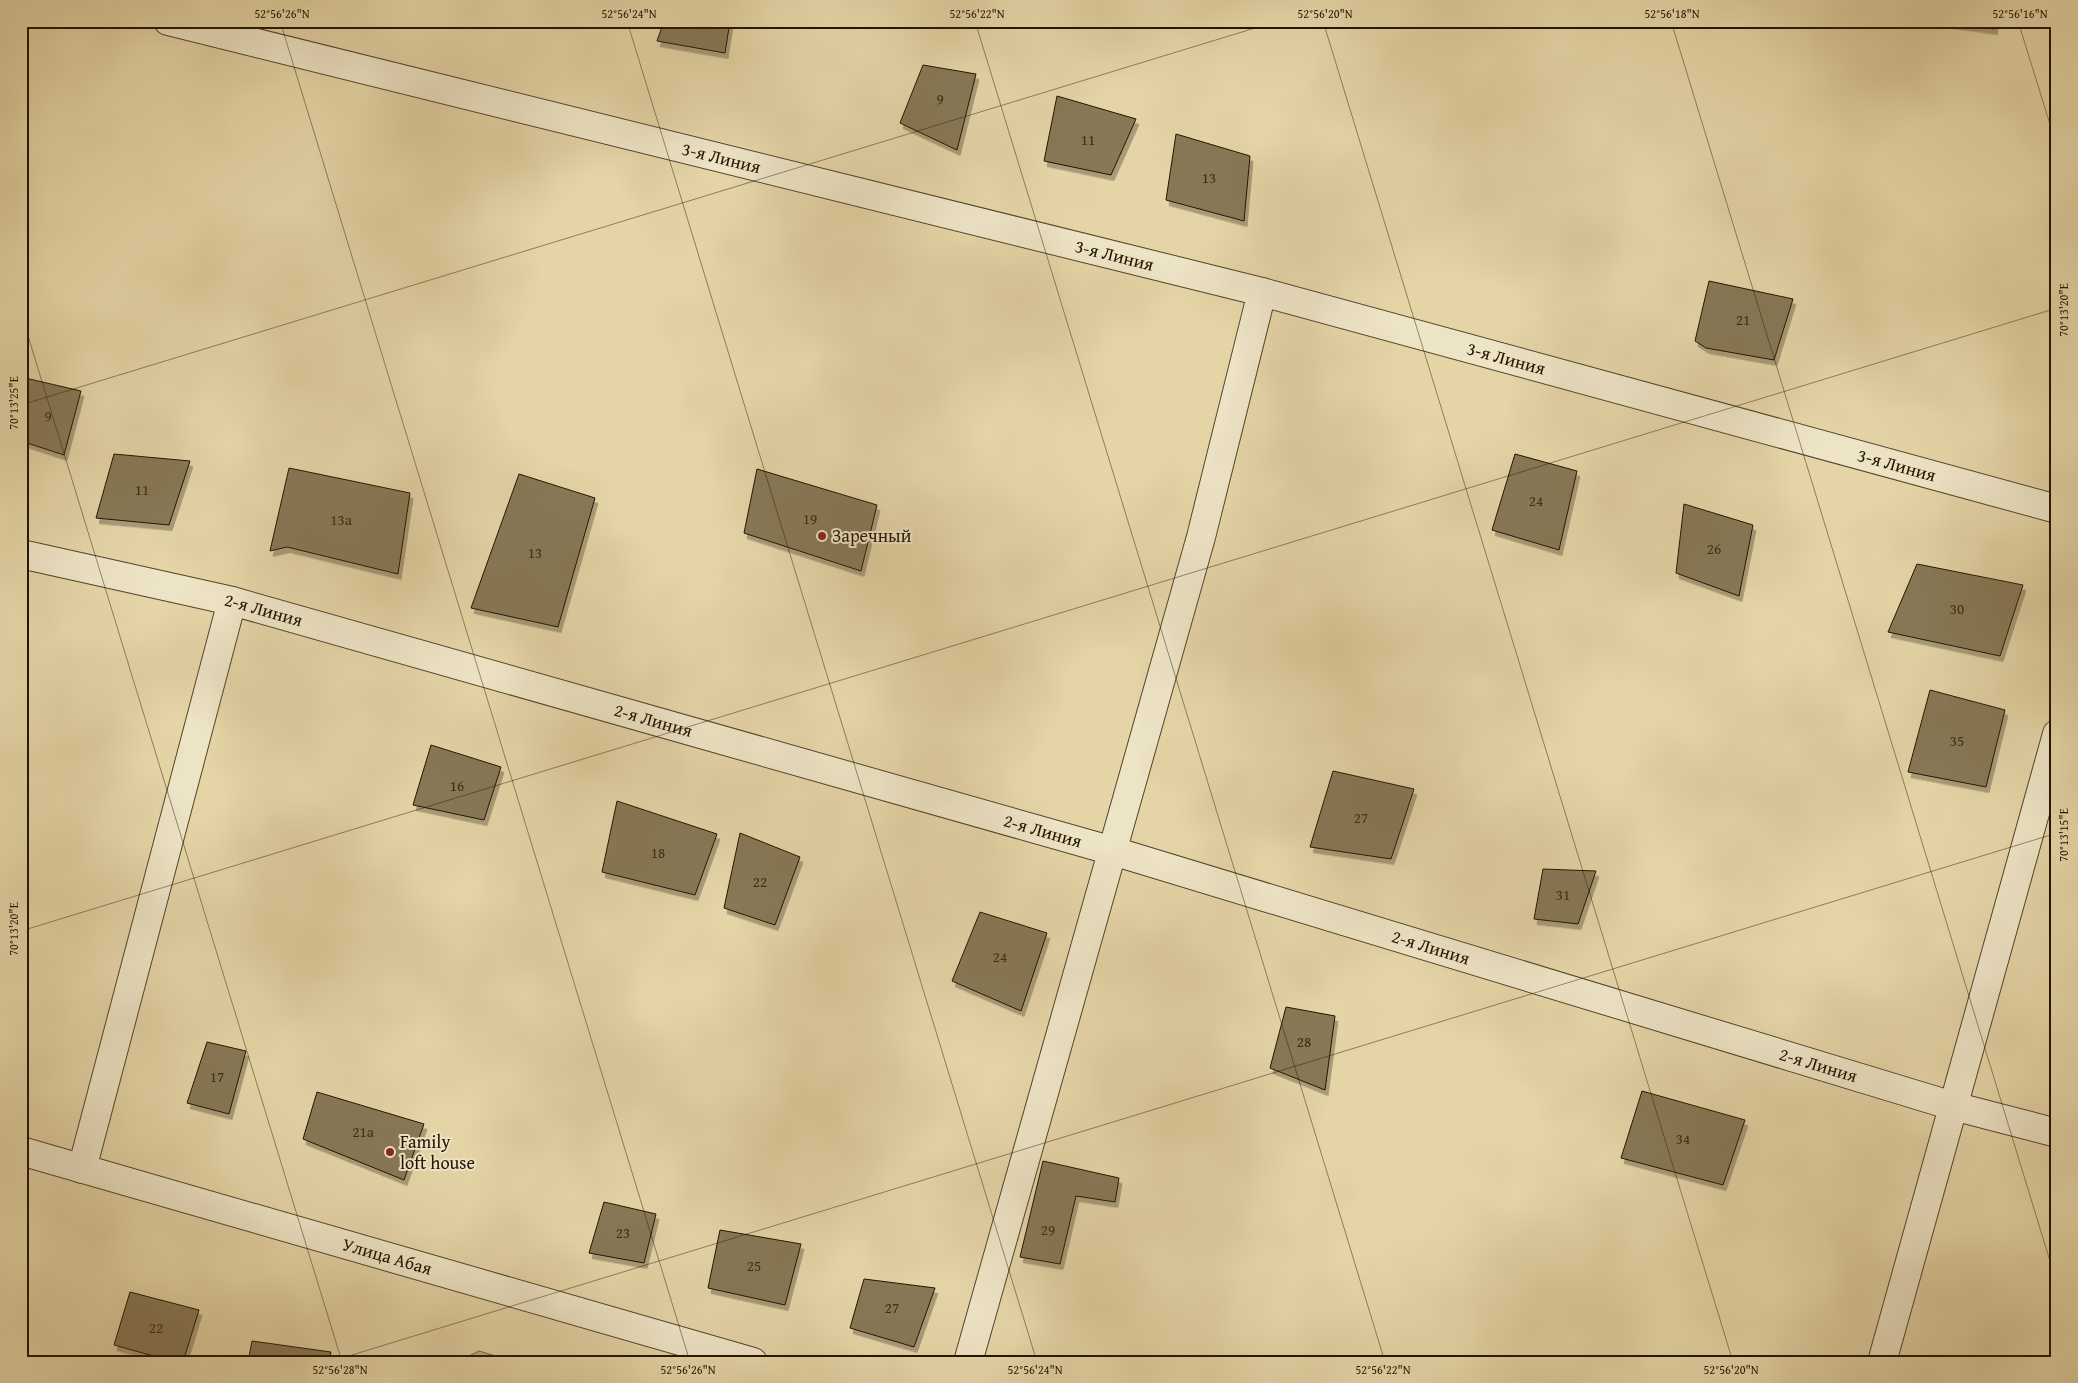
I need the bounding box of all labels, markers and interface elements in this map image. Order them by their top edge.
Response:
text: 52°56'26"N [254,5,310,22]
text: 52°56'24"N [601,5,657,22]
text: 52°56'22"N [949,5,1005,22]
text: 52°56'20"N [1297,5,1353,22]
text: 52°56'18"N [1644,5,1700,22]
text: 52°56'16"N [1992,5,2048,22]
house number: 9 [936,88,944,109]
house number: 11 [1081,129,1095,150]
street label: 3-я Линия [679,135,764,180]
house number: 13 [1202,167,1216,188]
street label: 3-я Линия [1072,232,1157,278]
text: 70°13'20"E [2055,283,2072,337]
house number: 21 [1736,309,1750,330]
street label: 3-я Линия [1464,335,1548,382]
text: 70°13'25"E [5,376,22,430]
house number: 9 [44,405,52,426]
street label: 3-я Линия [1855,441,1939,488]
house number: 11 [135,479,149,500]
house number: 24 [1529,490,1543,511]
house number: 19 [803,508,817,529]
house number: 13а [330,509,353,530]
place label: Заречный [832,522,912,549]
marker: Заречный [816,530,828,542]
house number: 26 [1707,538,1721,559]
house number: 13 [528,542,542,563]
street label: 2-я Линия [222,586,306,633]
house number: 30 [1950,598,1964,619]
street label: 2-я Линия [611,696,696,744]
house number: 35 [1950,730,1964,751]
house number: 16 [450,775,464,796]
street label: 2-я Линия [1001,807,1085,855]
house number: 27 [1354,807,1368,828]
text: 70°13'15"E [2055,808,2072,862]
house number: 18 [651,842,665,863]
house number: 22 [753,871,767,892]
house number: 31 [1556,884,1570,905]
text: 70°13'20"E [5,902,22,956]
street label: 2-я Линия [1388,922,1473,972]
house number: 24 [993,946,1007,967]
house number: 28 [1297,1031,1311,1052]
street label: 2-я Линия [1776,1040,1861,1089]
house number: 17 [210,1066,224,1087]
house number: 21а [352,1121,375,1142]
place label: Family loft house [400,1128,475,1176]
house number: 34 [1676,1128,1690,1149]
marker: Family loft house [384,1146,396,1158]
house number: 29 [1041,1219,1055,1240]
house number: 23 [616,1222,630,1243]
street label: Улица Абая [339,1230,435,1282]
house number: 25 [747,1255,761,1276]
house number: 27 [885,1297,899,1318]
house number: 22 [149,1317,163,1338]
text: 52°56'28"N [312,1361,368,1378]
text: 52°56'26"N [660,1361,716,1378]
text: 52°56'24"N [1007,1361,1063,1378]
text: 52°56'22"N [1355,1361,1411,1378]
text: 52°56'20"N [1703,1361,1759,1378]

